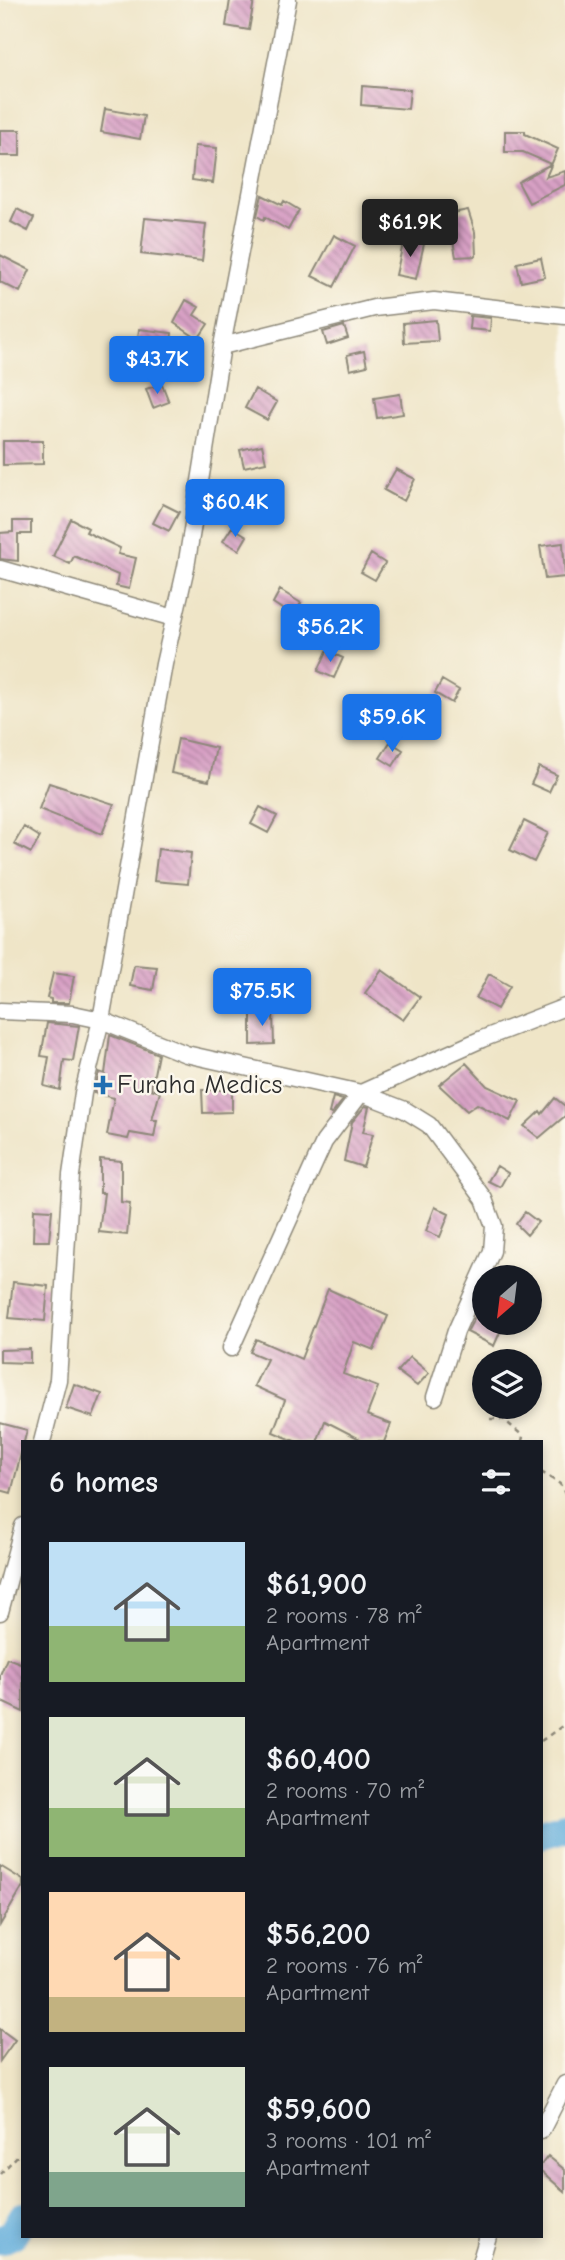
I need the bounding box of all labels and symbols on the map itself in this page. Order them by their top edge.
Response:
pin: $61.9K [353,200,467,259]
pin: $43.7K [100,336,214,396]
pin: $60.4K [178,480,292,539]
pin: $56.2K [273,604,387,664]
pin: $59.6K [335,694,449,754]
pin: $75.5K [205,968,319,1028]
place label: Furaha Medics [117,1070,282,1100]
marker: Furaha Medics [95,1077,111,1093]
north arrow [472,1265,542,1335]

